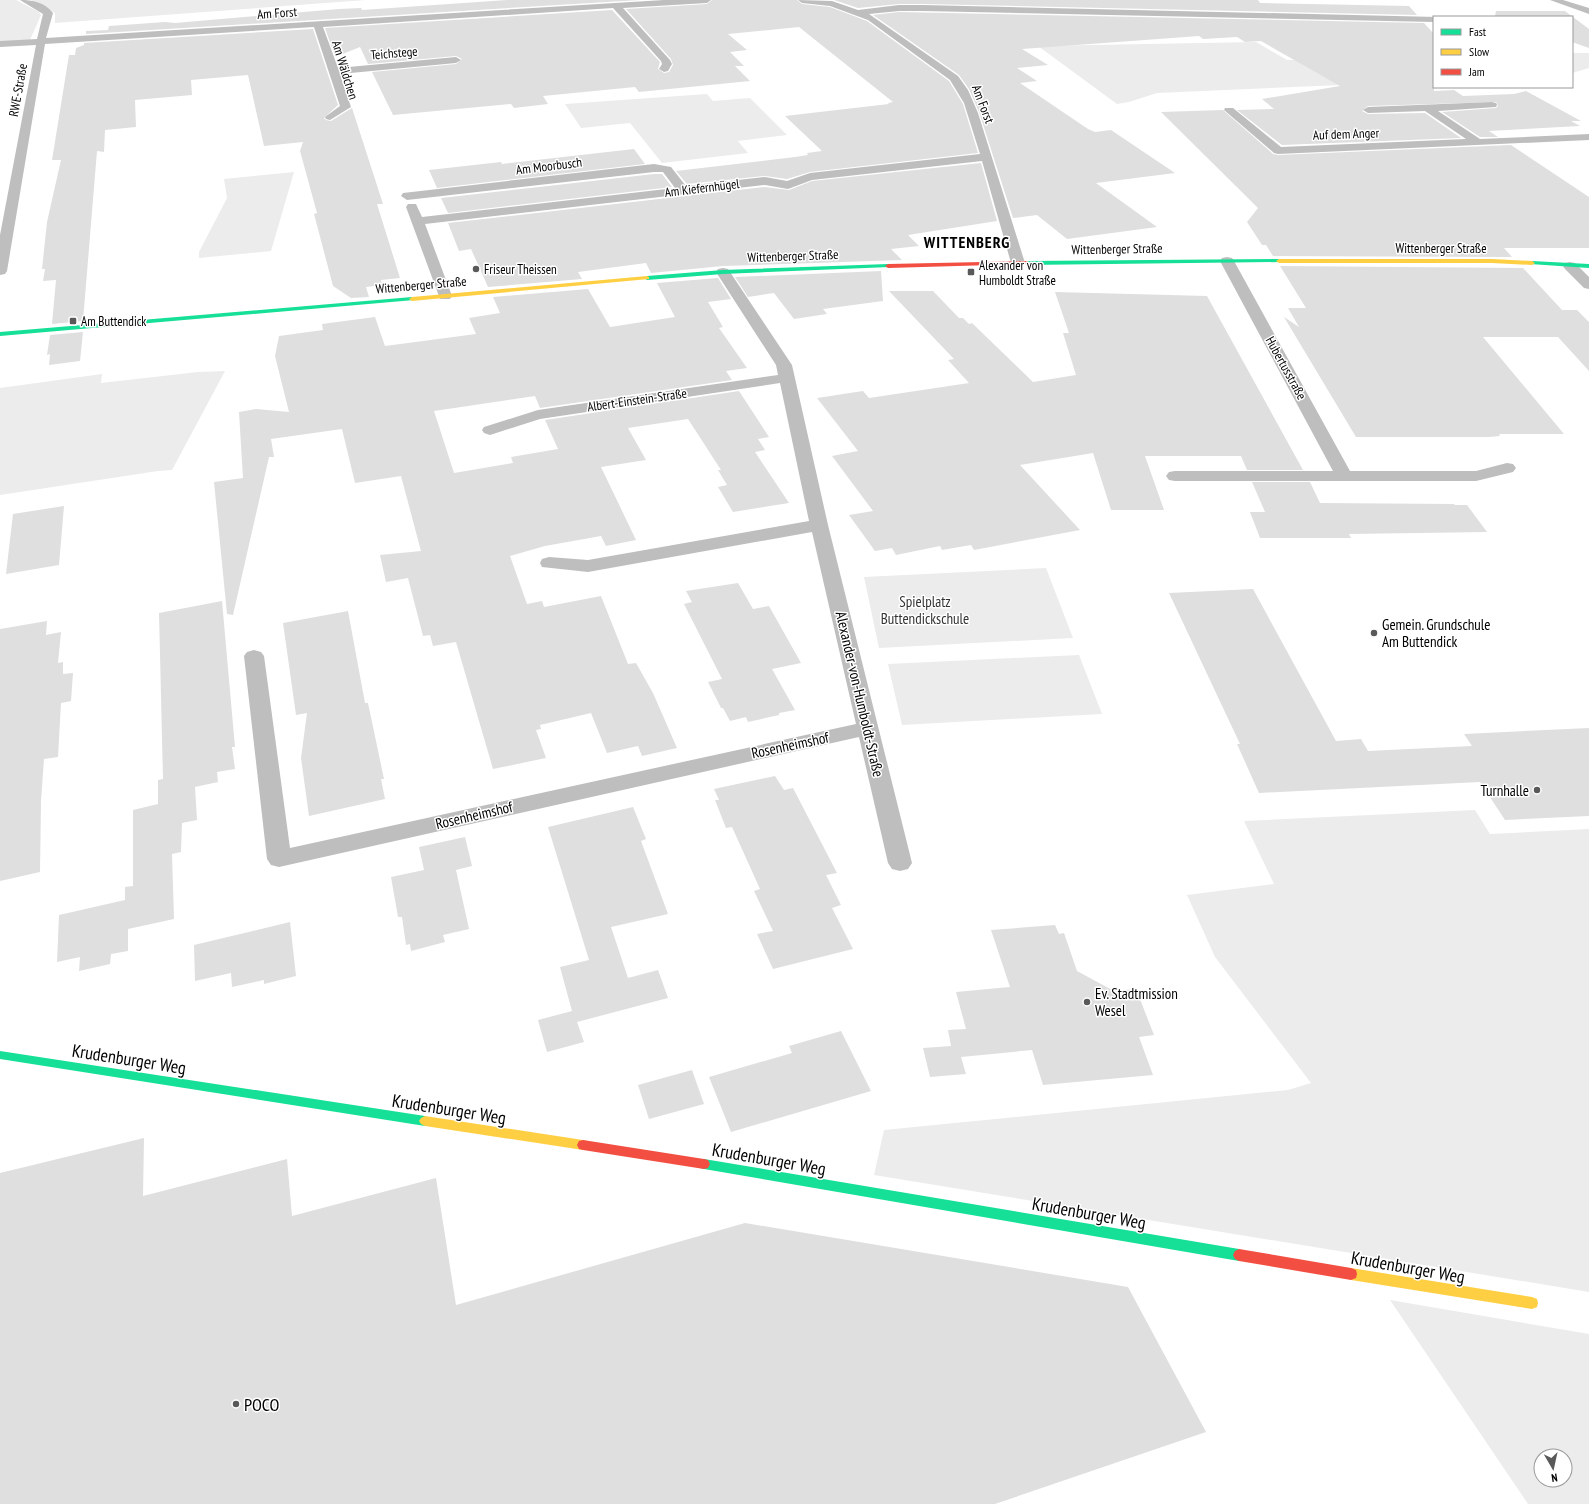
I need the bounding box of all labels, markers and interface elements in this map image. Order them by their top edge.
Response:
street label: Am Forst [257,3,298,23]
legend [1433,16,1573,88]
text: Fast [1469,24,1487,39]
street label: Am Wäldchen [328,38,362,102]
street label: Teichstege [370,42,418,64]
text: Slow [1469,44,1490,59]
street label: RWE-Straße [5,62,31,118]
text: Jam [1468,64,1485,79]
street label: Am Forst [968,82,998,126]
street label: Auf dem Anger [1313,124,1380,144]
street label: Am Moorbusch [515,153,583,178]
street label: Am Kiefernhügel [664,175,740,201]
district label: WITTENBERG [923,232,1010,252]
street label: Wittenberger Straße [1071,240,1163,258]
street label: Wittenberger Straße [1395,240,1487,257]
street label: Wittenberger Straße [747,246,839,266]
place label: Alexander von Humboldt Straße [979,257,1056,289]
place label: Friseur Theissen [484,261,557,278]
marker: Friseur Theissen [471,264,481,274]
marker: Alexander von Humboldt Straße [966,267,976,277]
street label: Wittenberger Straße [375,273,467,297]
place label: Am Buttendick [81,313,146,330]
marker: Am Buttendick [68,316,78,326]
street label: Hubertusstraße [1262,333,1310,403]
street label: Albert-Einstein-Straße [586,385,688,415]
park label: Spielplatz Buttendickschule [881,592,969,628]
street label: Alexander-von-Humboldt-Straße [832,609,888,779]
place label: Gemein. Grundschule Am Buttendick [1382,615,1491,651]
marker: Gemein. Grundschule Am Buttendick [1369,628,1379,638]
street label: Rosenheimshof [750,727,832,762]
place label: Turnhalle [1481,781,1529,800]
marker: Turnhalle [1532,785,1542,795]
street label: Rosenheimshof [434,797,516,833]
place label: Ev. Stadtmission Wesel [1095,984,1178,1020]
marker: Ev. Stadtmission Wesel [1082,997,1092,1007]
street label: Krudenburger Weg [70,1039,188,1079]
street label: Krudenburger Weg [390,1089,508,1129]
street label: Krudenburger Weg [710,1138,828,1180]
street label: Krudenburger Weg [1030,1192,1148,1234]
street label: Krudenburger Weg [1349,1246,1467,1288]
place label: POCO [244,1393,280,1416]
marker: POCO [231,1399,241,1409]
north arrow [1533,1448,1573,1488]
text: N [1550,1470,1559,1485]

